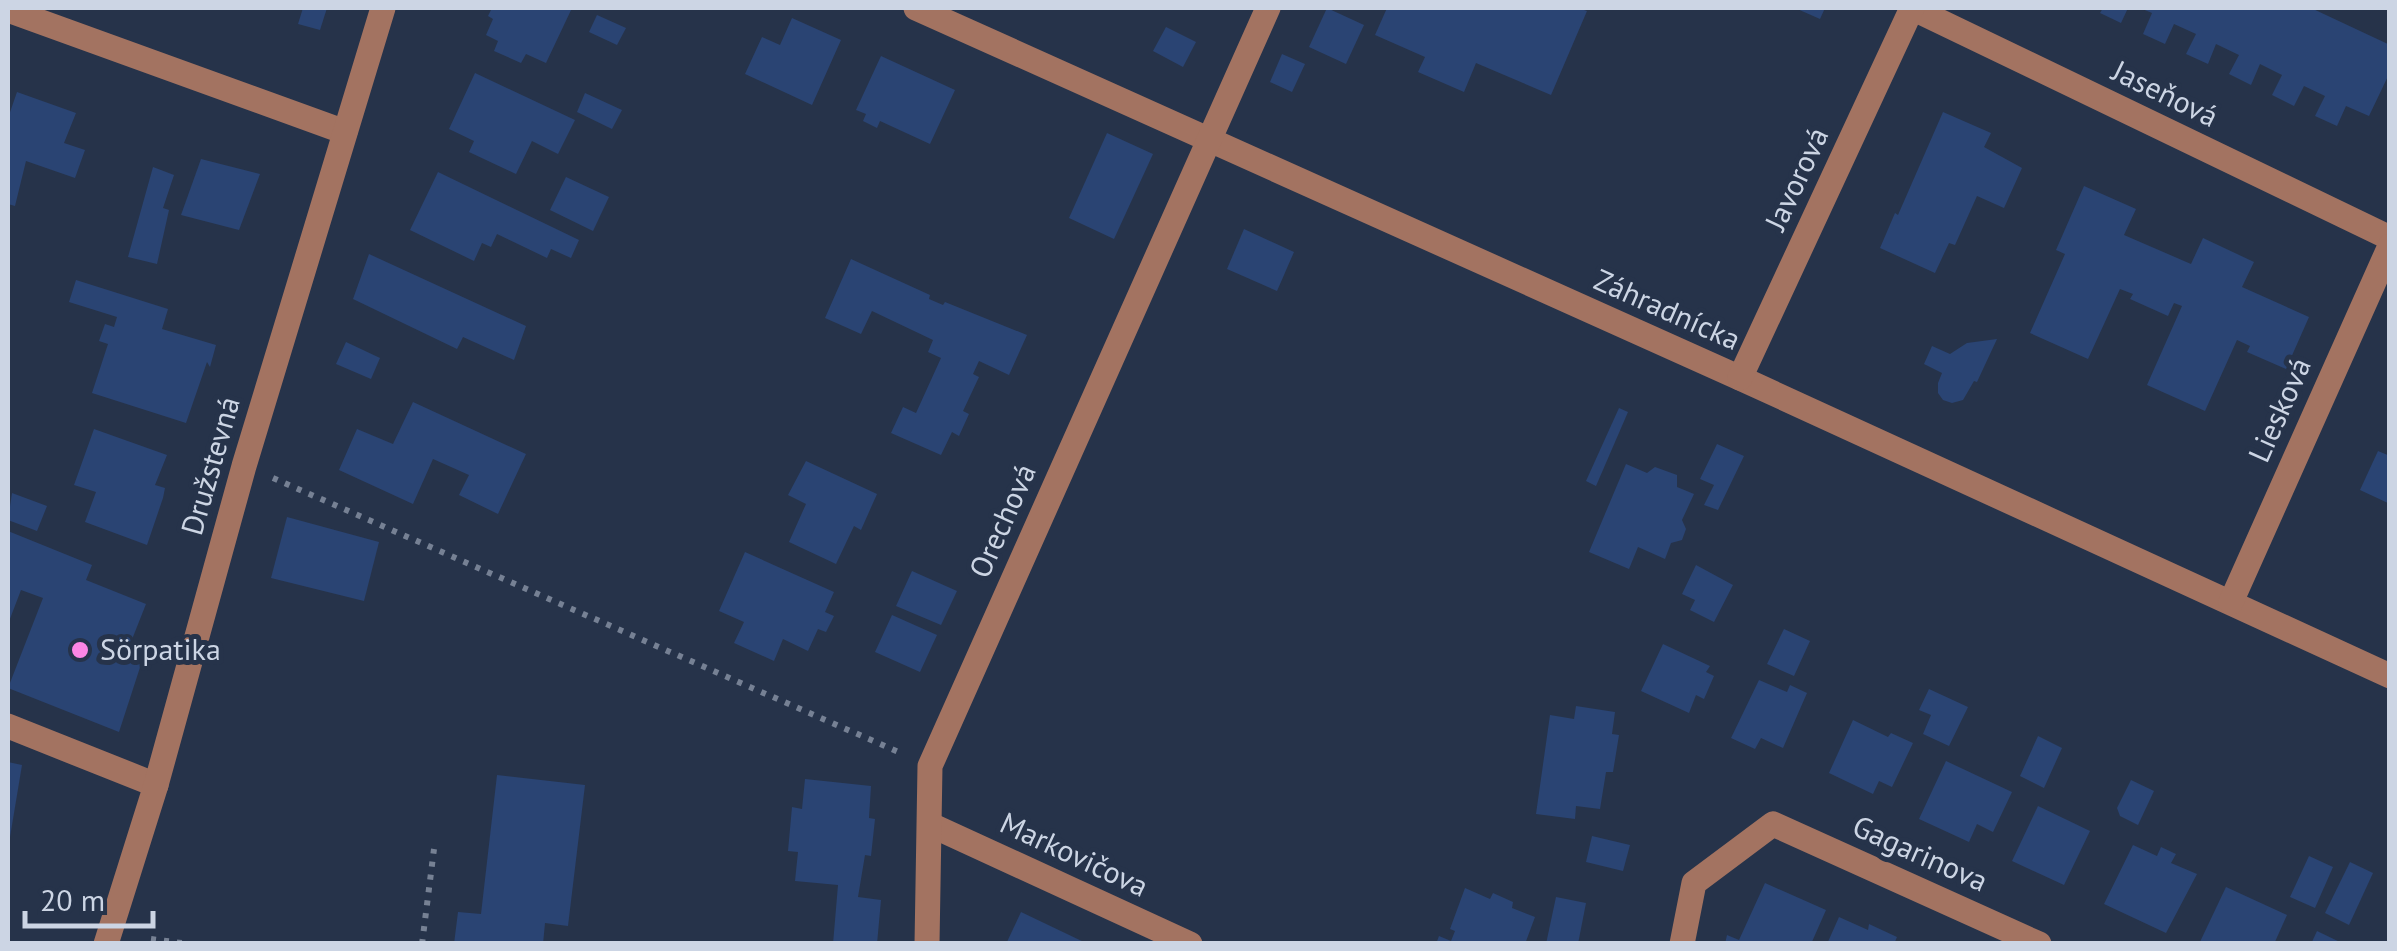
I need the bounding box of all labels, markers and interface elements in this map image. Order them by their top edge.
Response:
street label: Jaseňová [2105,49,2225,135]
street label: Javorová [1754,121,1836,238]
street label: Záhradnícka [1588,259,1747,358]
street label: Liesková [2238,351,2319,468]
street label: Družstevná [171,392,248,539]
street label: Orechová [959,457,1044,583]
place label: Sörpatika [100,629,221,668]
marker: Sörpatika [69,639,91,661]
street label: Markovičova [994,802,1155,905]
street label: Gagarinova [1847,806,1994,900]
scale bar [25,866,152,928]
text: 20 m [40,880,105,919]

